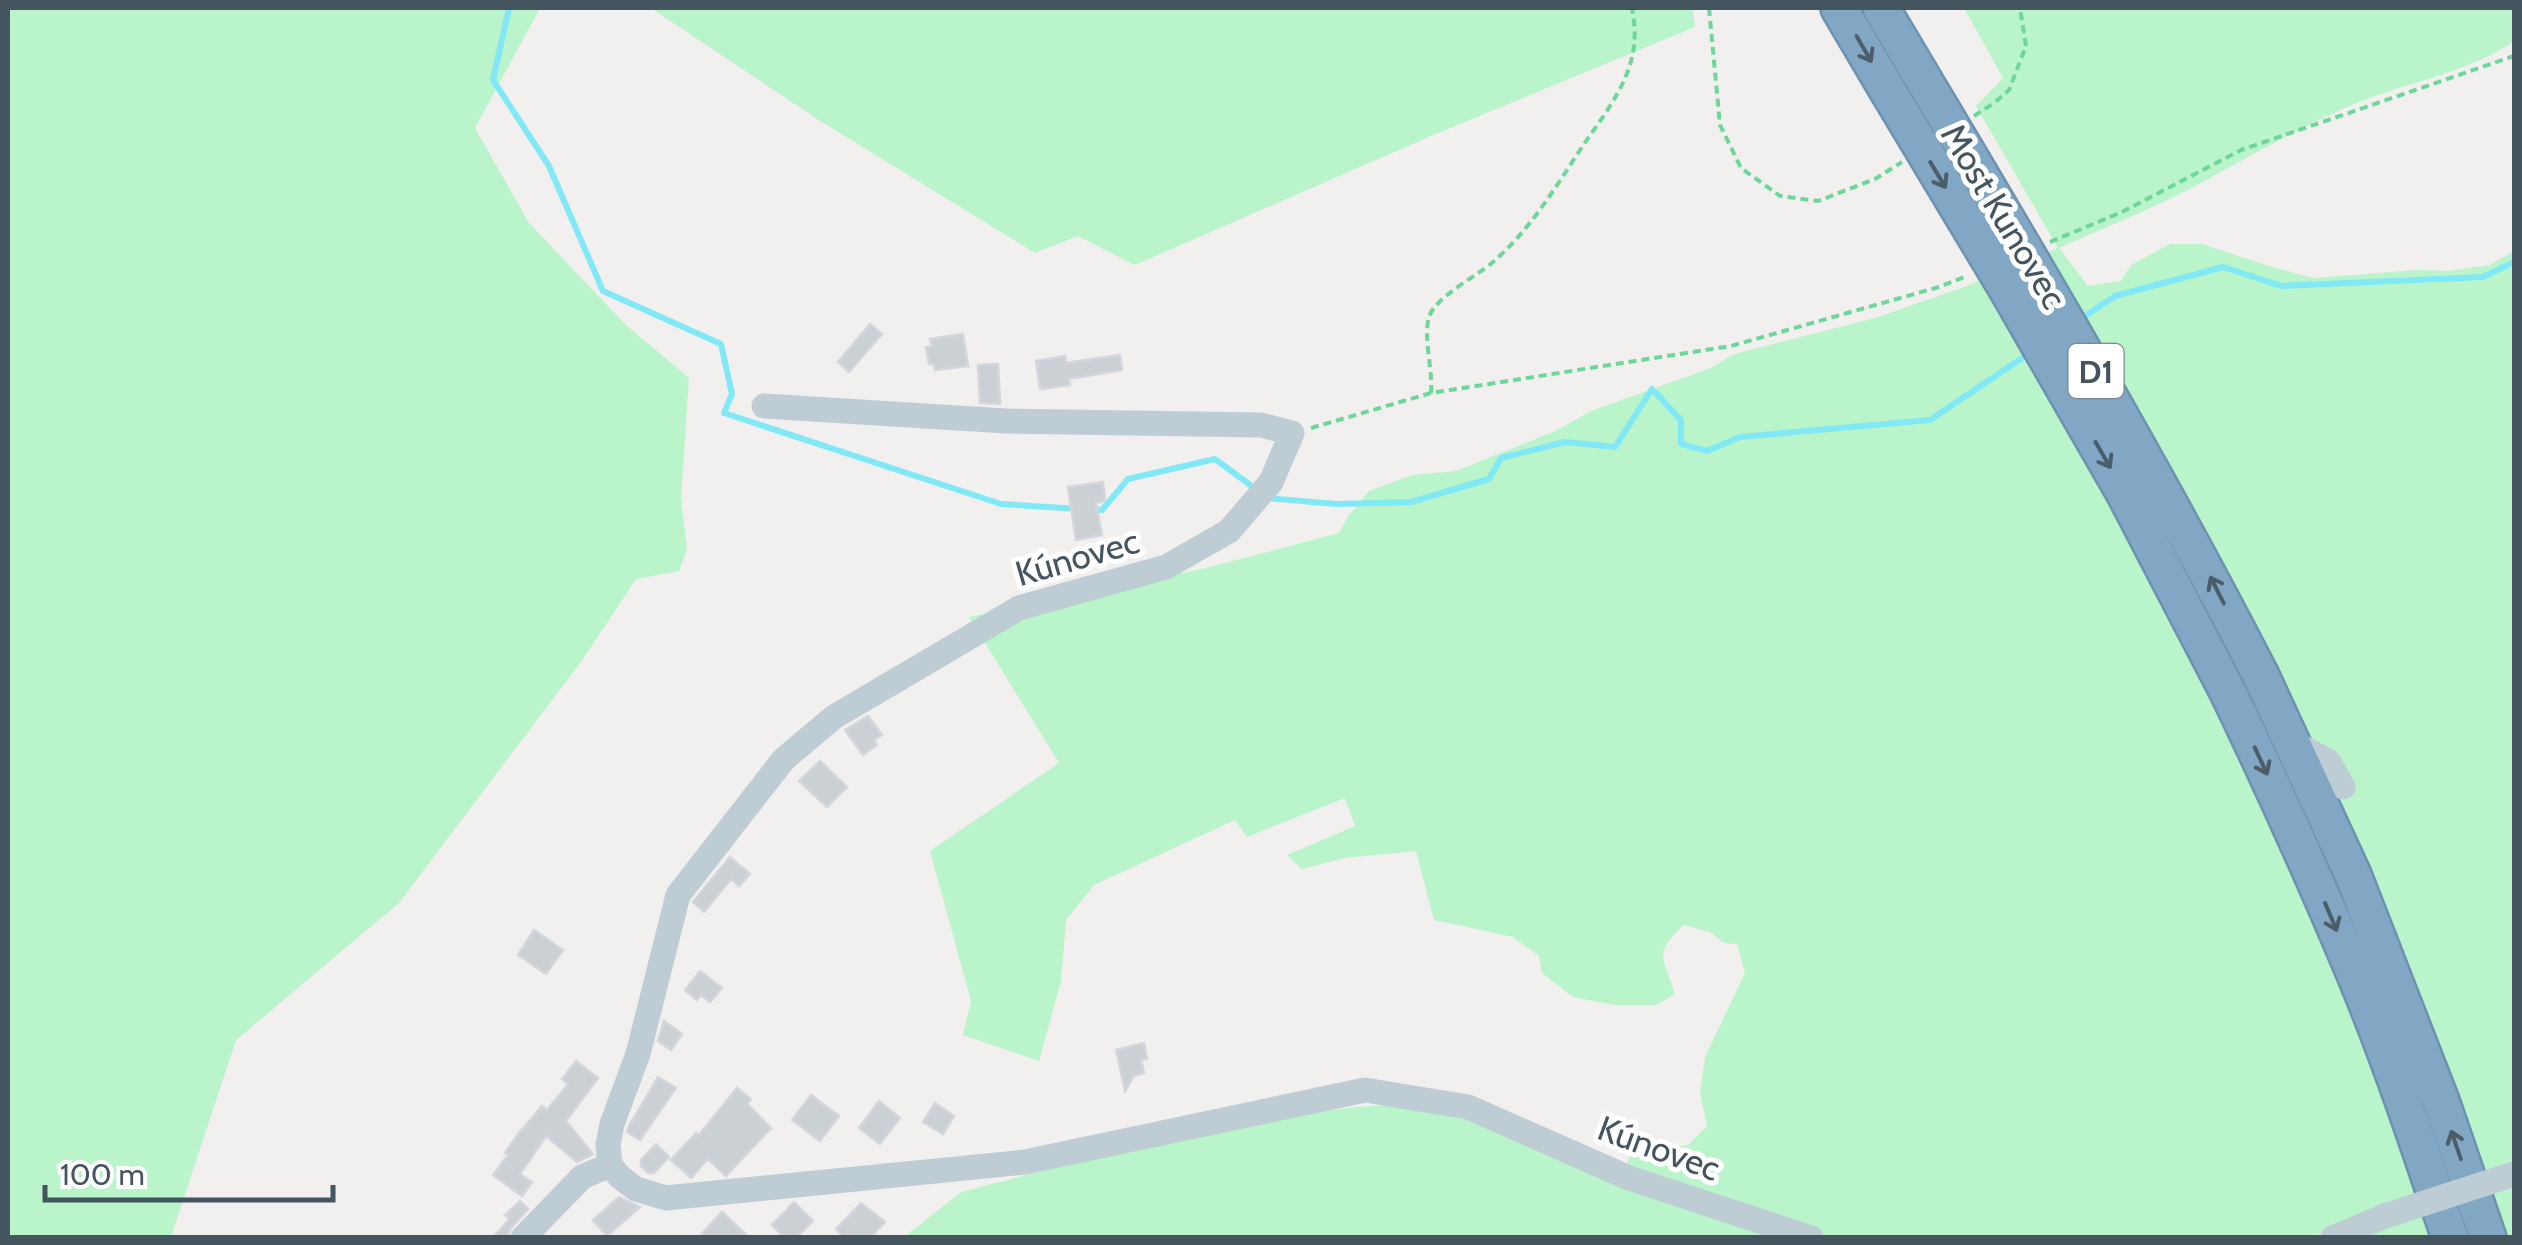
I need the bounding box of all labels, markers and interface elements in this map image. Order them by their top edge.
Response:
one-way arrow [1854,35,1874,63]
street label: Most Kunovec [1932,116,2076,316]
one-way arrow [1928,160,1948,189]
road number: D1 [2068,344,2124,398]
one-way arrow [2093,440,2113,469]
street label: Kúnovec [1010,519,1144,595]
one-way arrow [2207,575,2226,605]
one-way arrow [2252,745,2271,775]
one-way arrow [2323,901,2341,932]
street label: Kúnovec [1592,1106,1726,1190]
one-way arrow [2446,1130,2464,1162]
scale bar [45,1140,332,1202]
text: 100 m [60,1156,145,1193]

